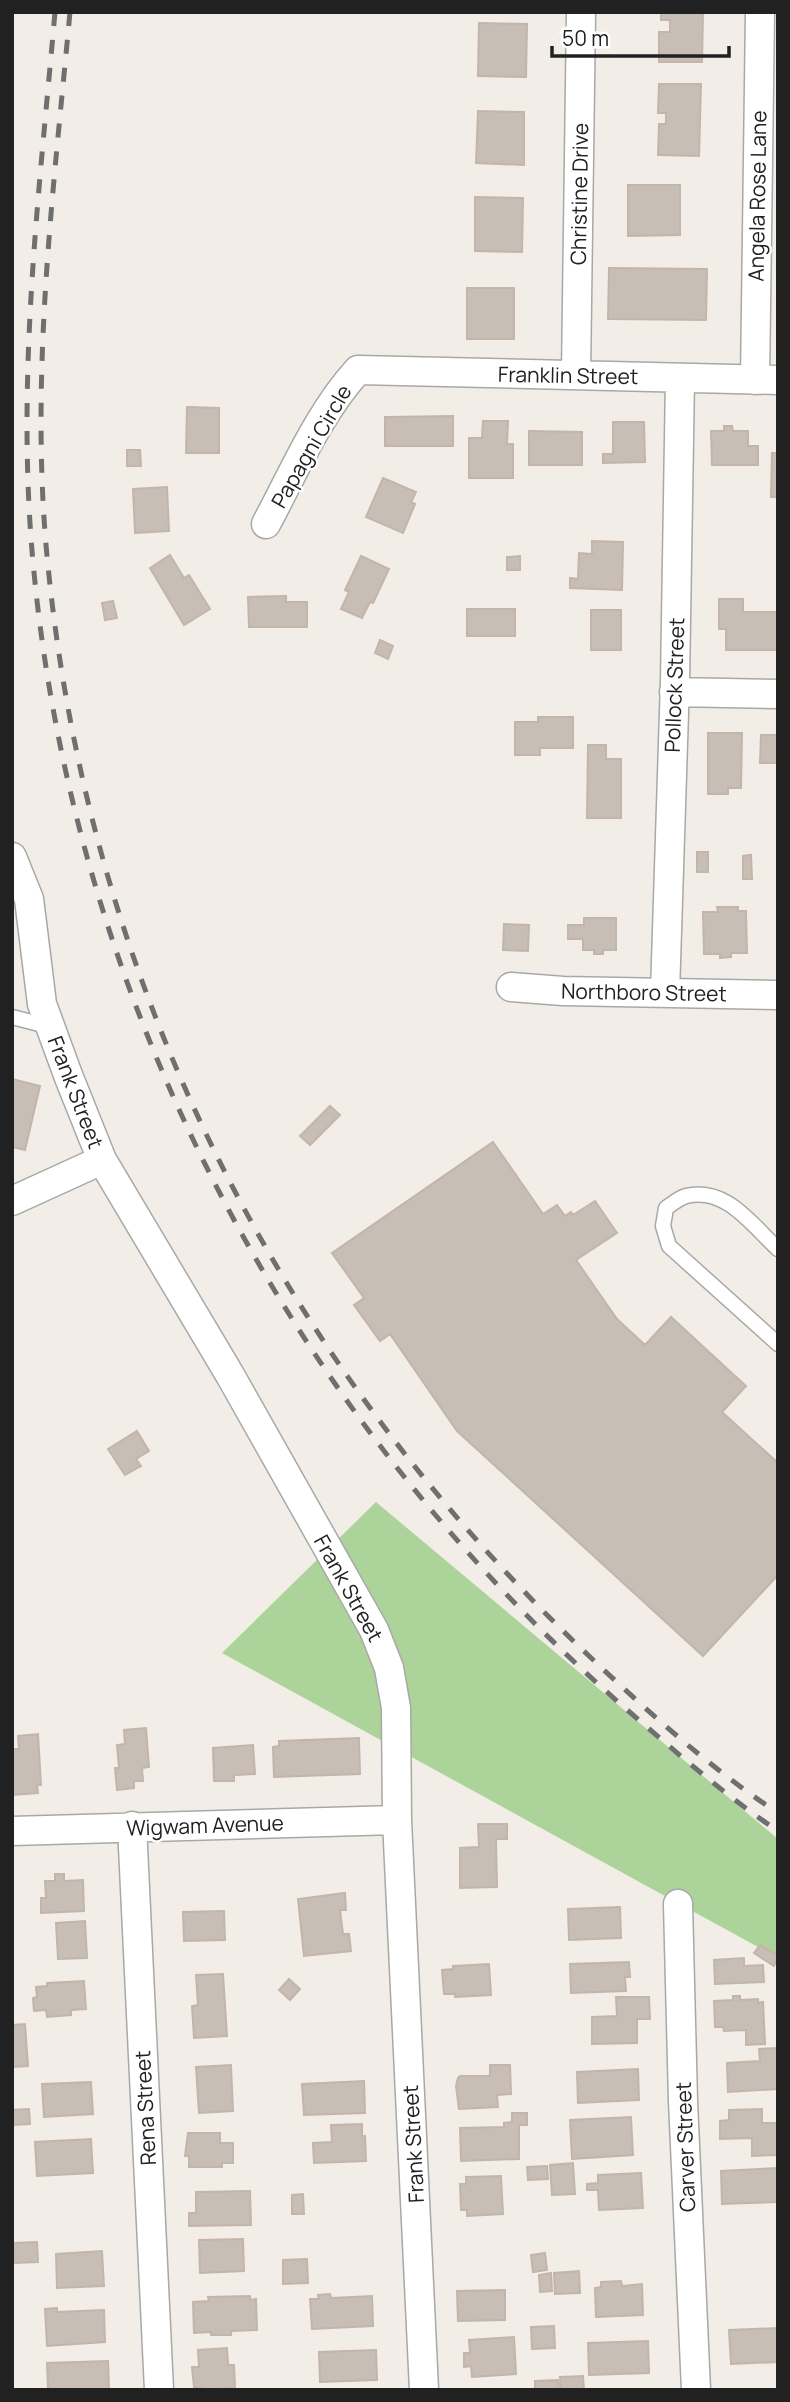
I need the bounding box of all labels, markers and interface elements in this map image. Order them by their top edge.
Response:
scale bar [552,14,729,58]
text: 50 m [562,24,609,52]
street label: Angela Rose Lane [742,110,772,282]
street label: Christine Drive [564,123,594,265]
street label: Franklin Street [498,360,638,390]
street label: Papagni Circle [264,379,358,513]
street label: Pollock Street [658,617,690,753]
street label: Northboro Street [561,977,727,1007]
street label: Frank Street [42,1032,110,1152]
street label: Frank Street [308,1530,390,1646]
street label: Wigwam Avenue [126,1808,284,1842]
street label: Rena Street [128,2050,162,2166]
street label: Carver Street [669,2081,701,2213]
street label: Frank Street [396,2084,430,2204]

